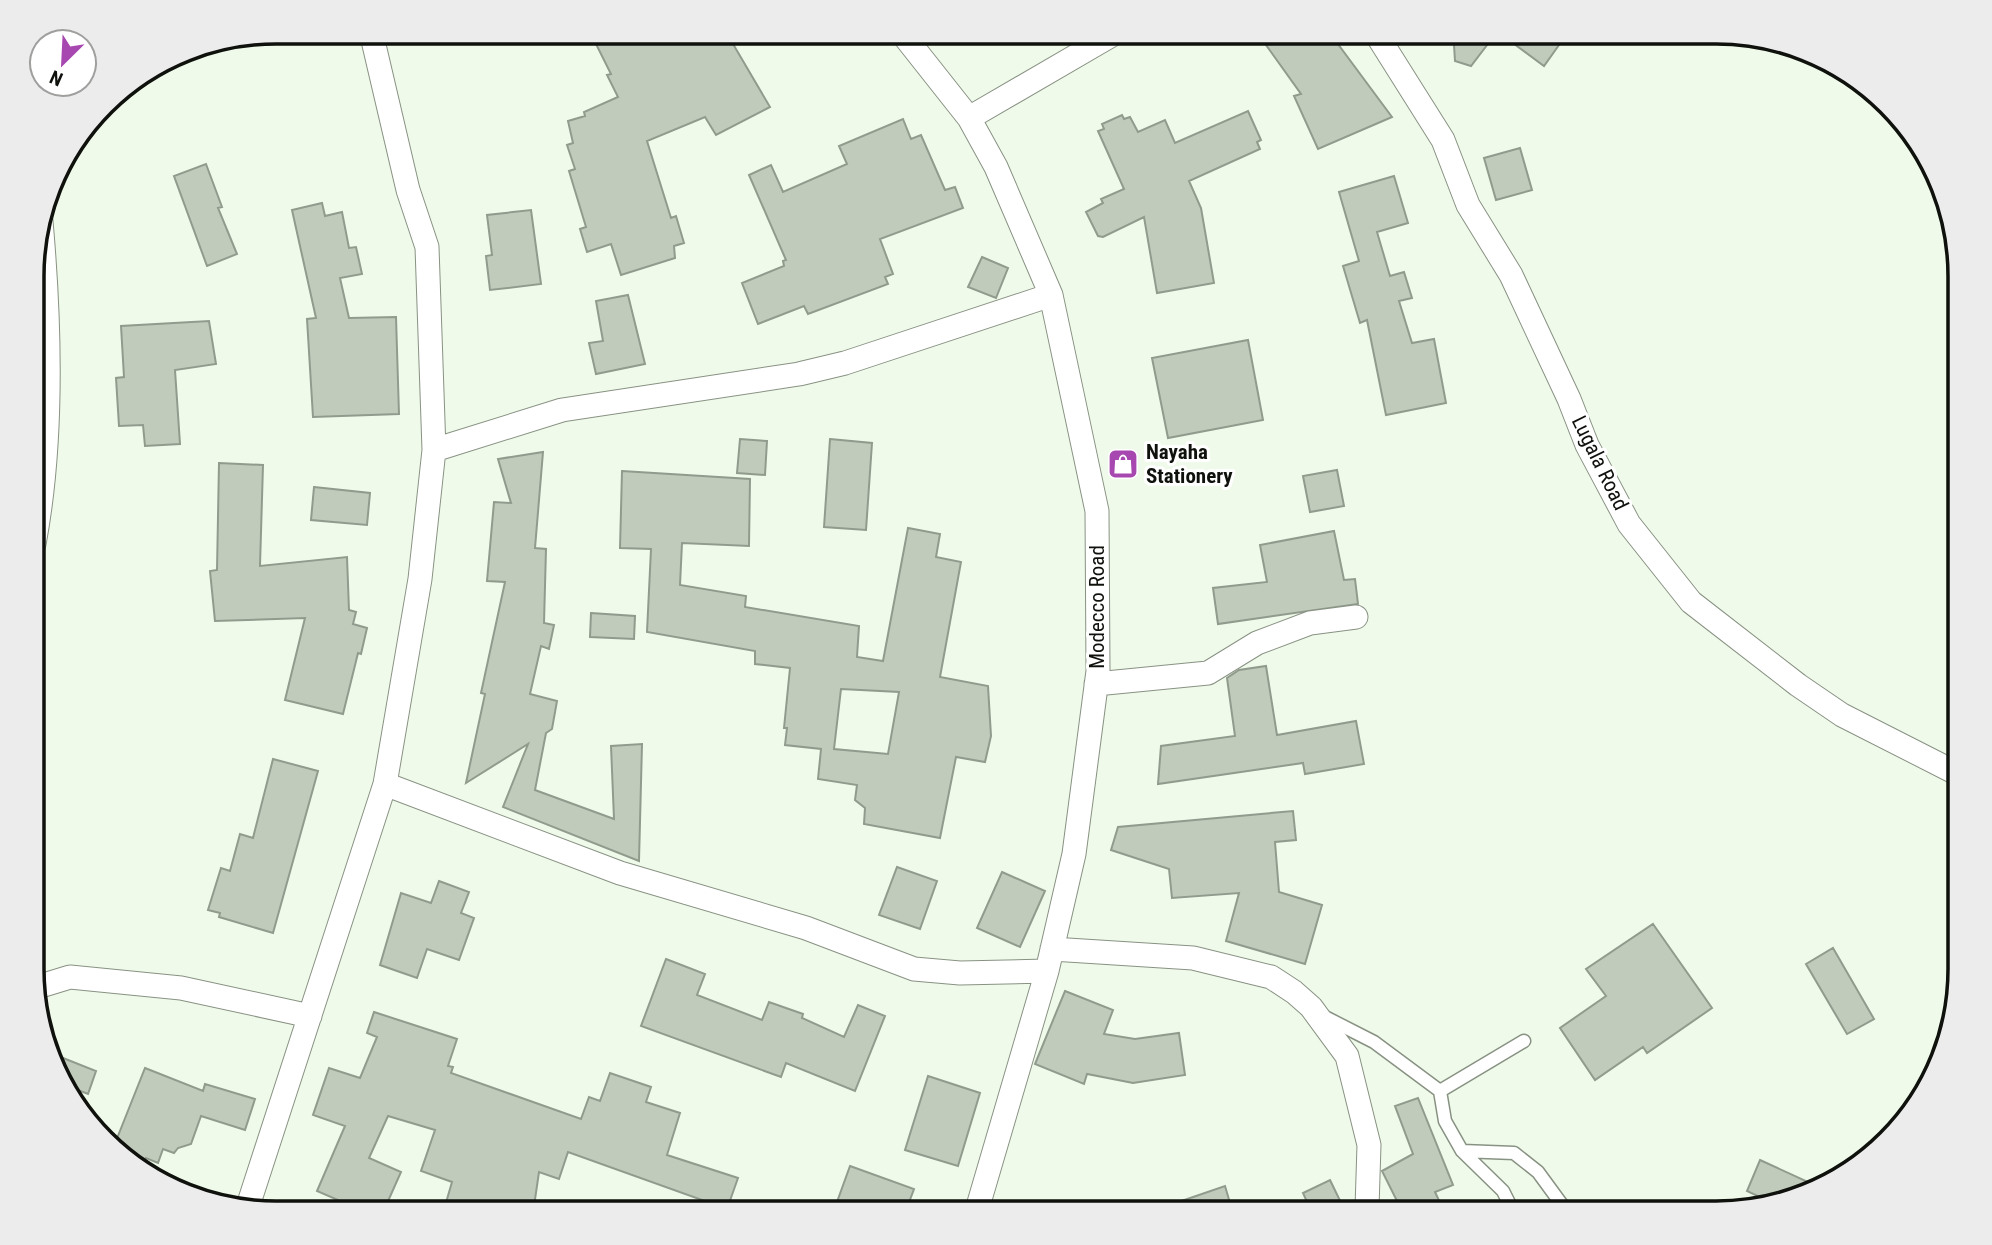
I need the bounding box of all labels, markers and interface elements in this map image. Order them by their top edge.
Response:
north arrow [28,28,98,98]
text: N [46,65,66,91]
street label: Lugala Road [1567,412,1633,514]
place label: Nayaha Stationery [1146,440,1233,488]
shop icon: Nayaha Stationery [1106,447,1140,481]
street label: Modecco Road [1085,545,1109,669]

